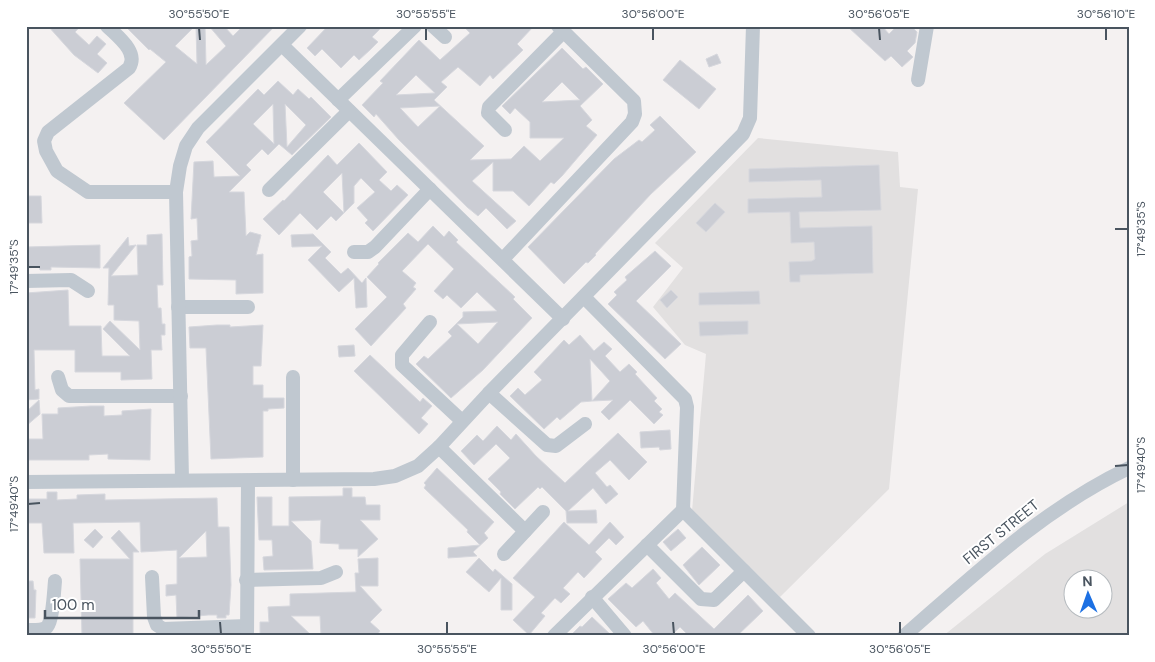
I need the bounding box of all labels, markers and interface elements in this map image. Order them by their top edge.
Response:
text: 30°55'50"E [168,6,230,22]
text: 30°55'55"E [396,6,456,22]
text: 30°56'00"E [622,6,685,22]
text: 30°56'05"E [848,6,910,22]
text: 30°56'10"E [1077,6,1135,22]
text: 17°49'35"S [1133,201,1149,257]
text: 17°49'35"S [6,239,22,295]
text: 17°49'40"S [1133,437,1149,493]
text: 17°49'40"S [6,476,22,532]
street label: FIRST STREET [959,495,1043,569]
north arrow [1062,570,1112,620]
text: N [1082,572,1093,590]
scale bar [45,587,199,619]
text: 100 m [52,595,95,615]
text: 30°55'50"E [190,641,252,657]
text: 30°55'55"E [417,641,477,657]
text: 30°56'00"E [643,641,706,657]
text: 30°56'05"E [869,641,931,657]

